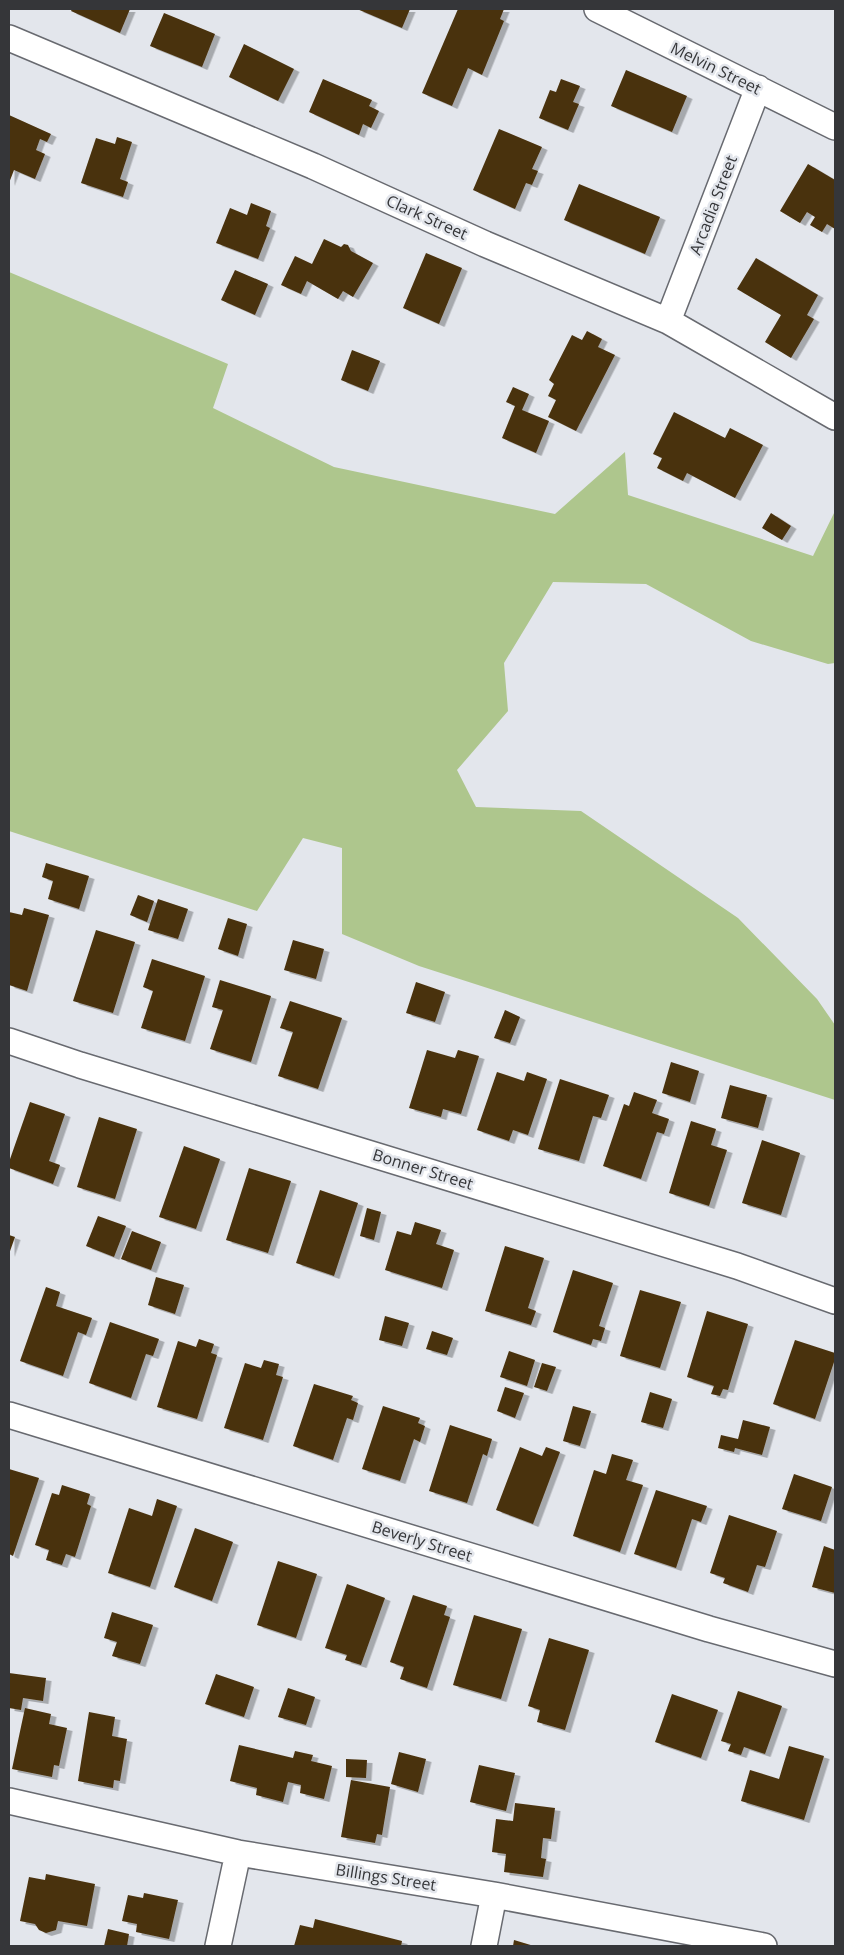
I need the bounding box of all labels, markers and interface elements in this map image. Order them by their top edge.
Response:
street label: Melvin Street [667,37,765,100]
street label: Arcadia Street [684,152,742,258]
street label: Clark Street [383,189,471,245]
street label: Bonner Street [370,1143,476,1195]
street label: Beverly Street [369,1515,475,1567]
street label: Billings Street [334,1858,438,1896]

